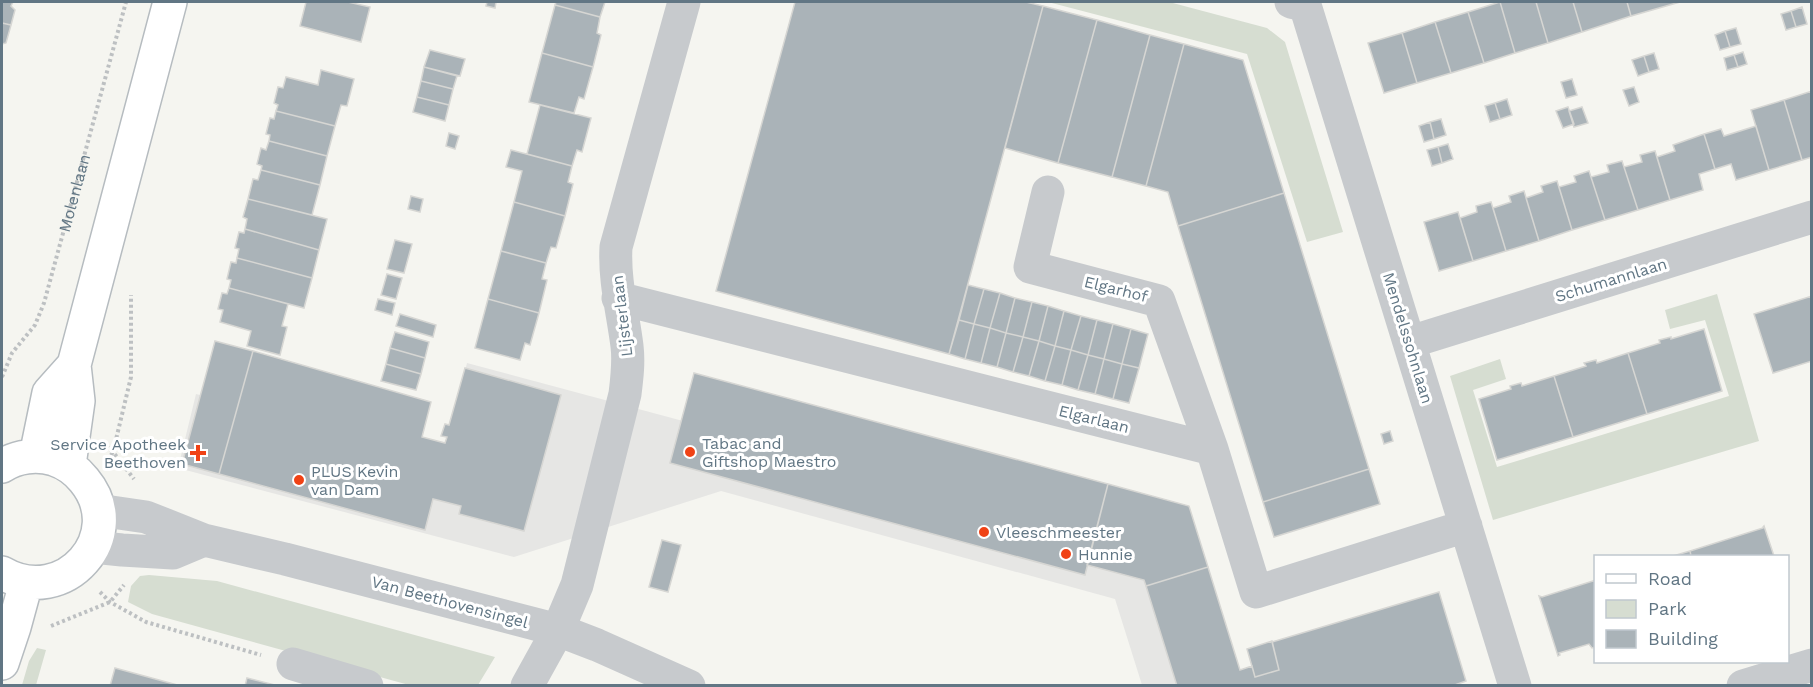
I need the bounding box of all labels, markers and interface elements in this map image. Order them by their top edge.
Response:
street label: Molenlaan [54,152,94,234]
street label: Schumannlaan [1553,254,1669,306]
street label: Mendelssohnlaan [1379,270,1437,406]
street label: Elgarhof [1082,272,1150,306]
street label: Lijsterlaan [608,274,636,358]
street label: Elgarlaan [1057,401,1131,437]
place label: Tabac and Giftshop Maestro [702,434,836,471]
place label: Service Apotheek Beethoven [50,435,186,472]
marker: Tabac and Giftshop Maestro [683,445,697,459]
marker: Service Apotheek Beethoven [191,446,205,460]
place label: PLUS Kevin van Dam [311,462,398,499]
marker: PLUS Kevin van Dam [292,473,306,487]
place label: Vleeschmeester [996,523,1122,542]
marker: Vleeschmeester [977,525,991,539]
place label: Hunnie [1078,545,1133,564]
marker: Hunnie [1059,547,1073,561]
legend [1594,555,1789,663]
text: Road [1648,568,1692,589]
street label: Van Beethovensingel [370,572,530,632]
text: Park [1648,598,1687,619]
text: Building [1648,628,1718,649]

